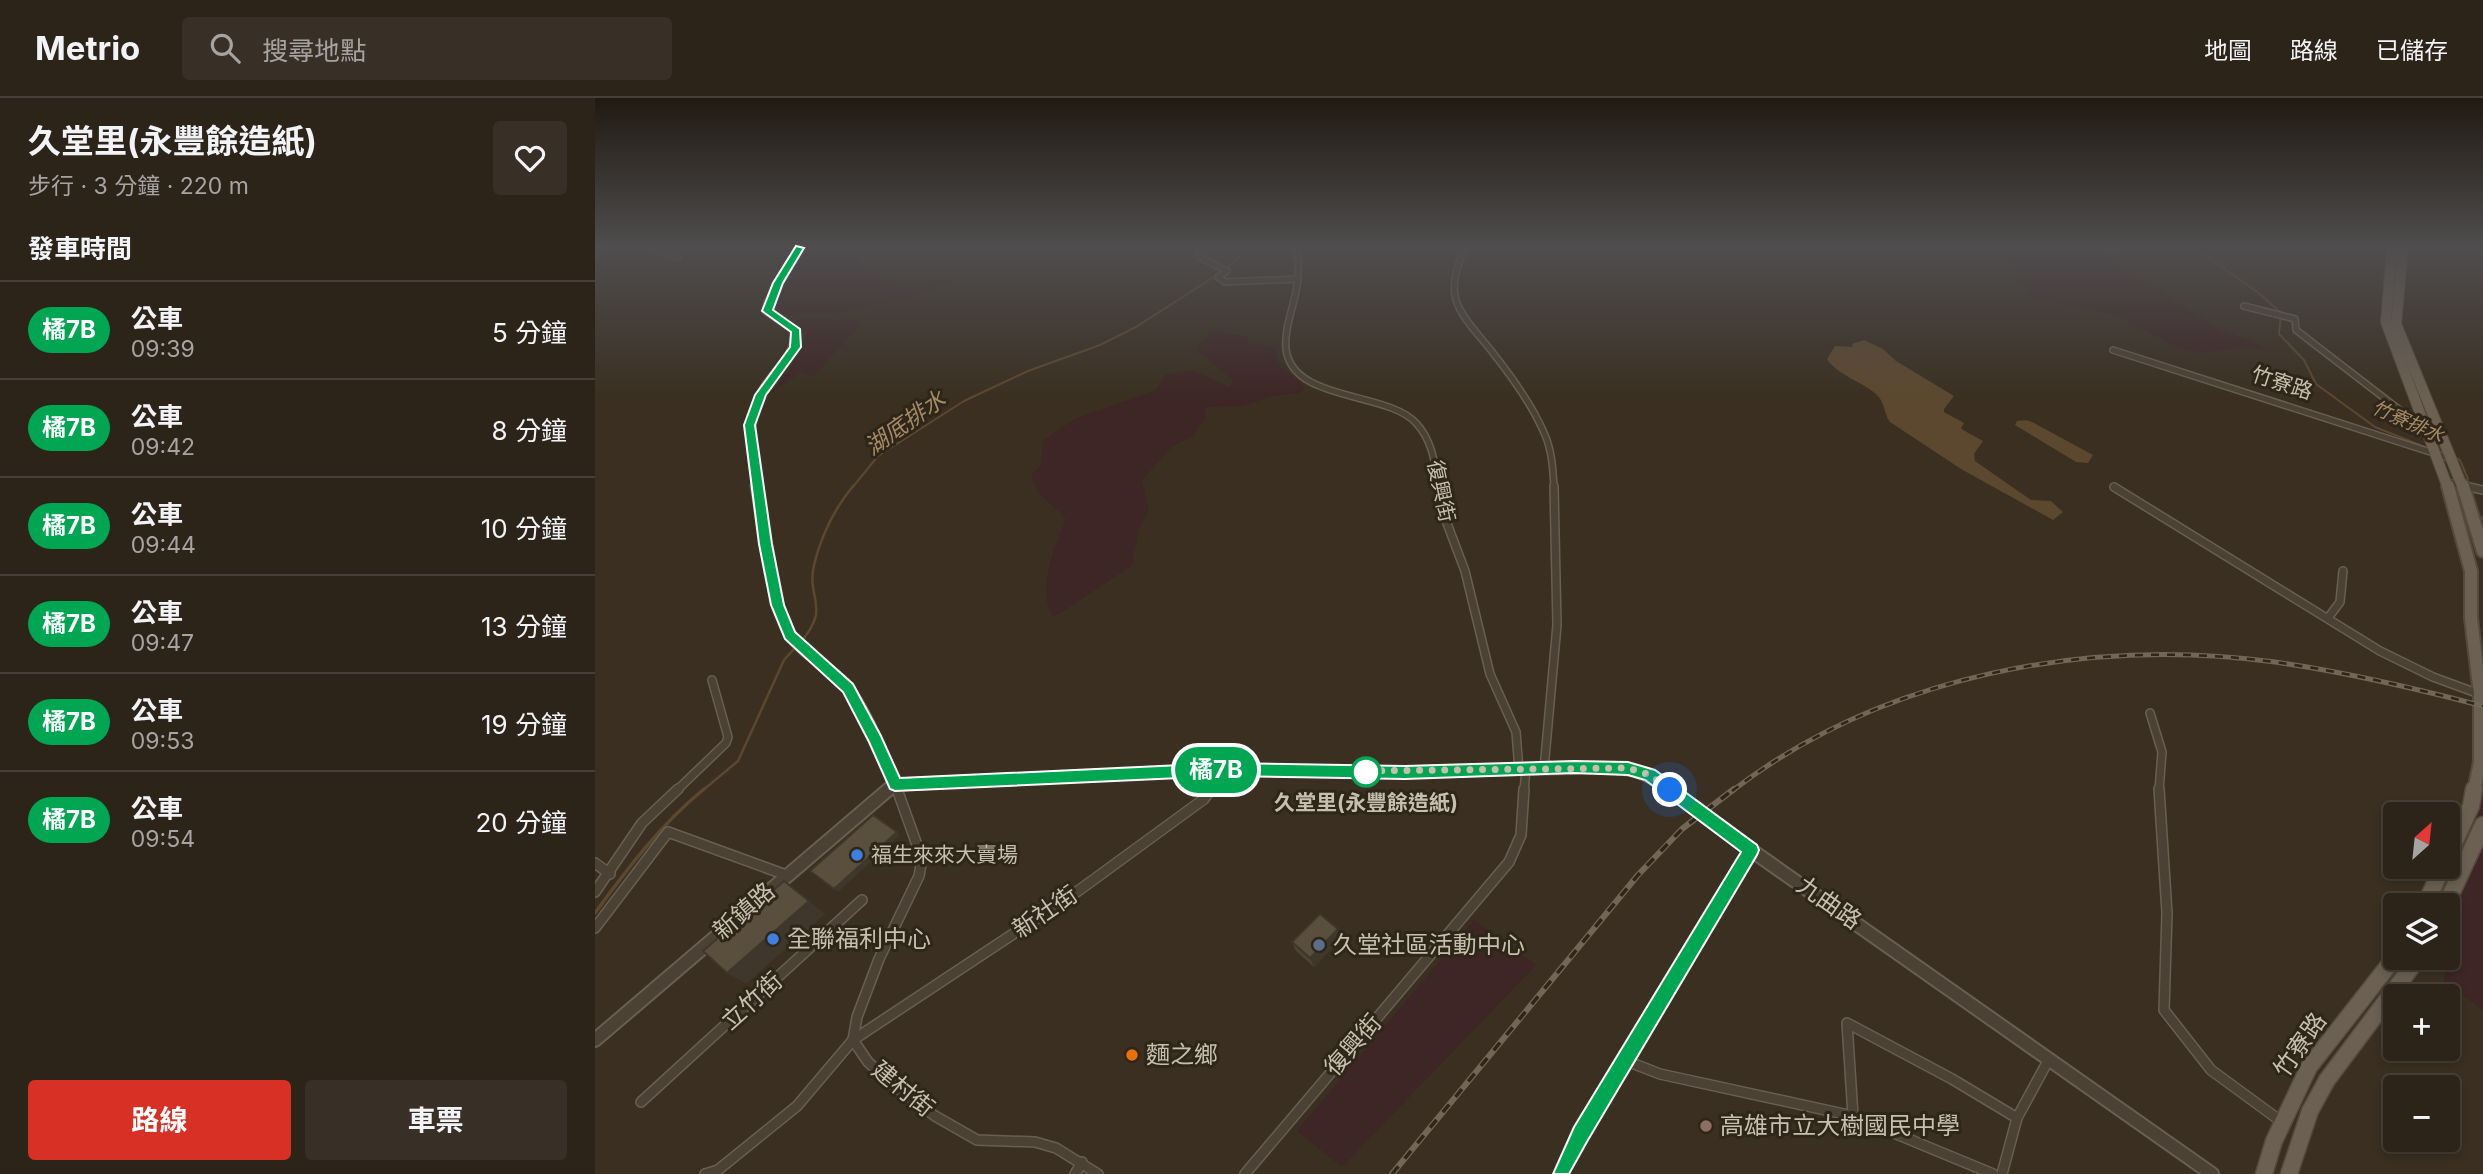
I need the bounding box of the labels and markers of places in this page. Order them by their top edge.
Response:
marker: 久堂里(永豐餘造紙) [1351,757,1381,787]
place label: 久堂里(永豐餘造紙) [1274,790,1458,815]
place label: 福生來來大賣場 [871,842,1018,867]
marker: 福生來來大賣場 [849,847,865,863]
place label: 全聯福利中心 [787,924,931,953]
place label: 久堂社區活動中心 [1333,930,1525,959]
marker: 全聯福利中心 [765,931,781,947]
marker: 久堂社區活動中心 [1311,937,1327,953]
place label: 麵之鄉 [1146,1040,1218,1069]
marker: 麵之鄉 [1124,1047,1140,1063]
place label: 高雄市立大樹國民中學 [1720,1111,1960,1140]
marker: 高雄市立大樹國民中學 [1698,1118,1714,1134]

